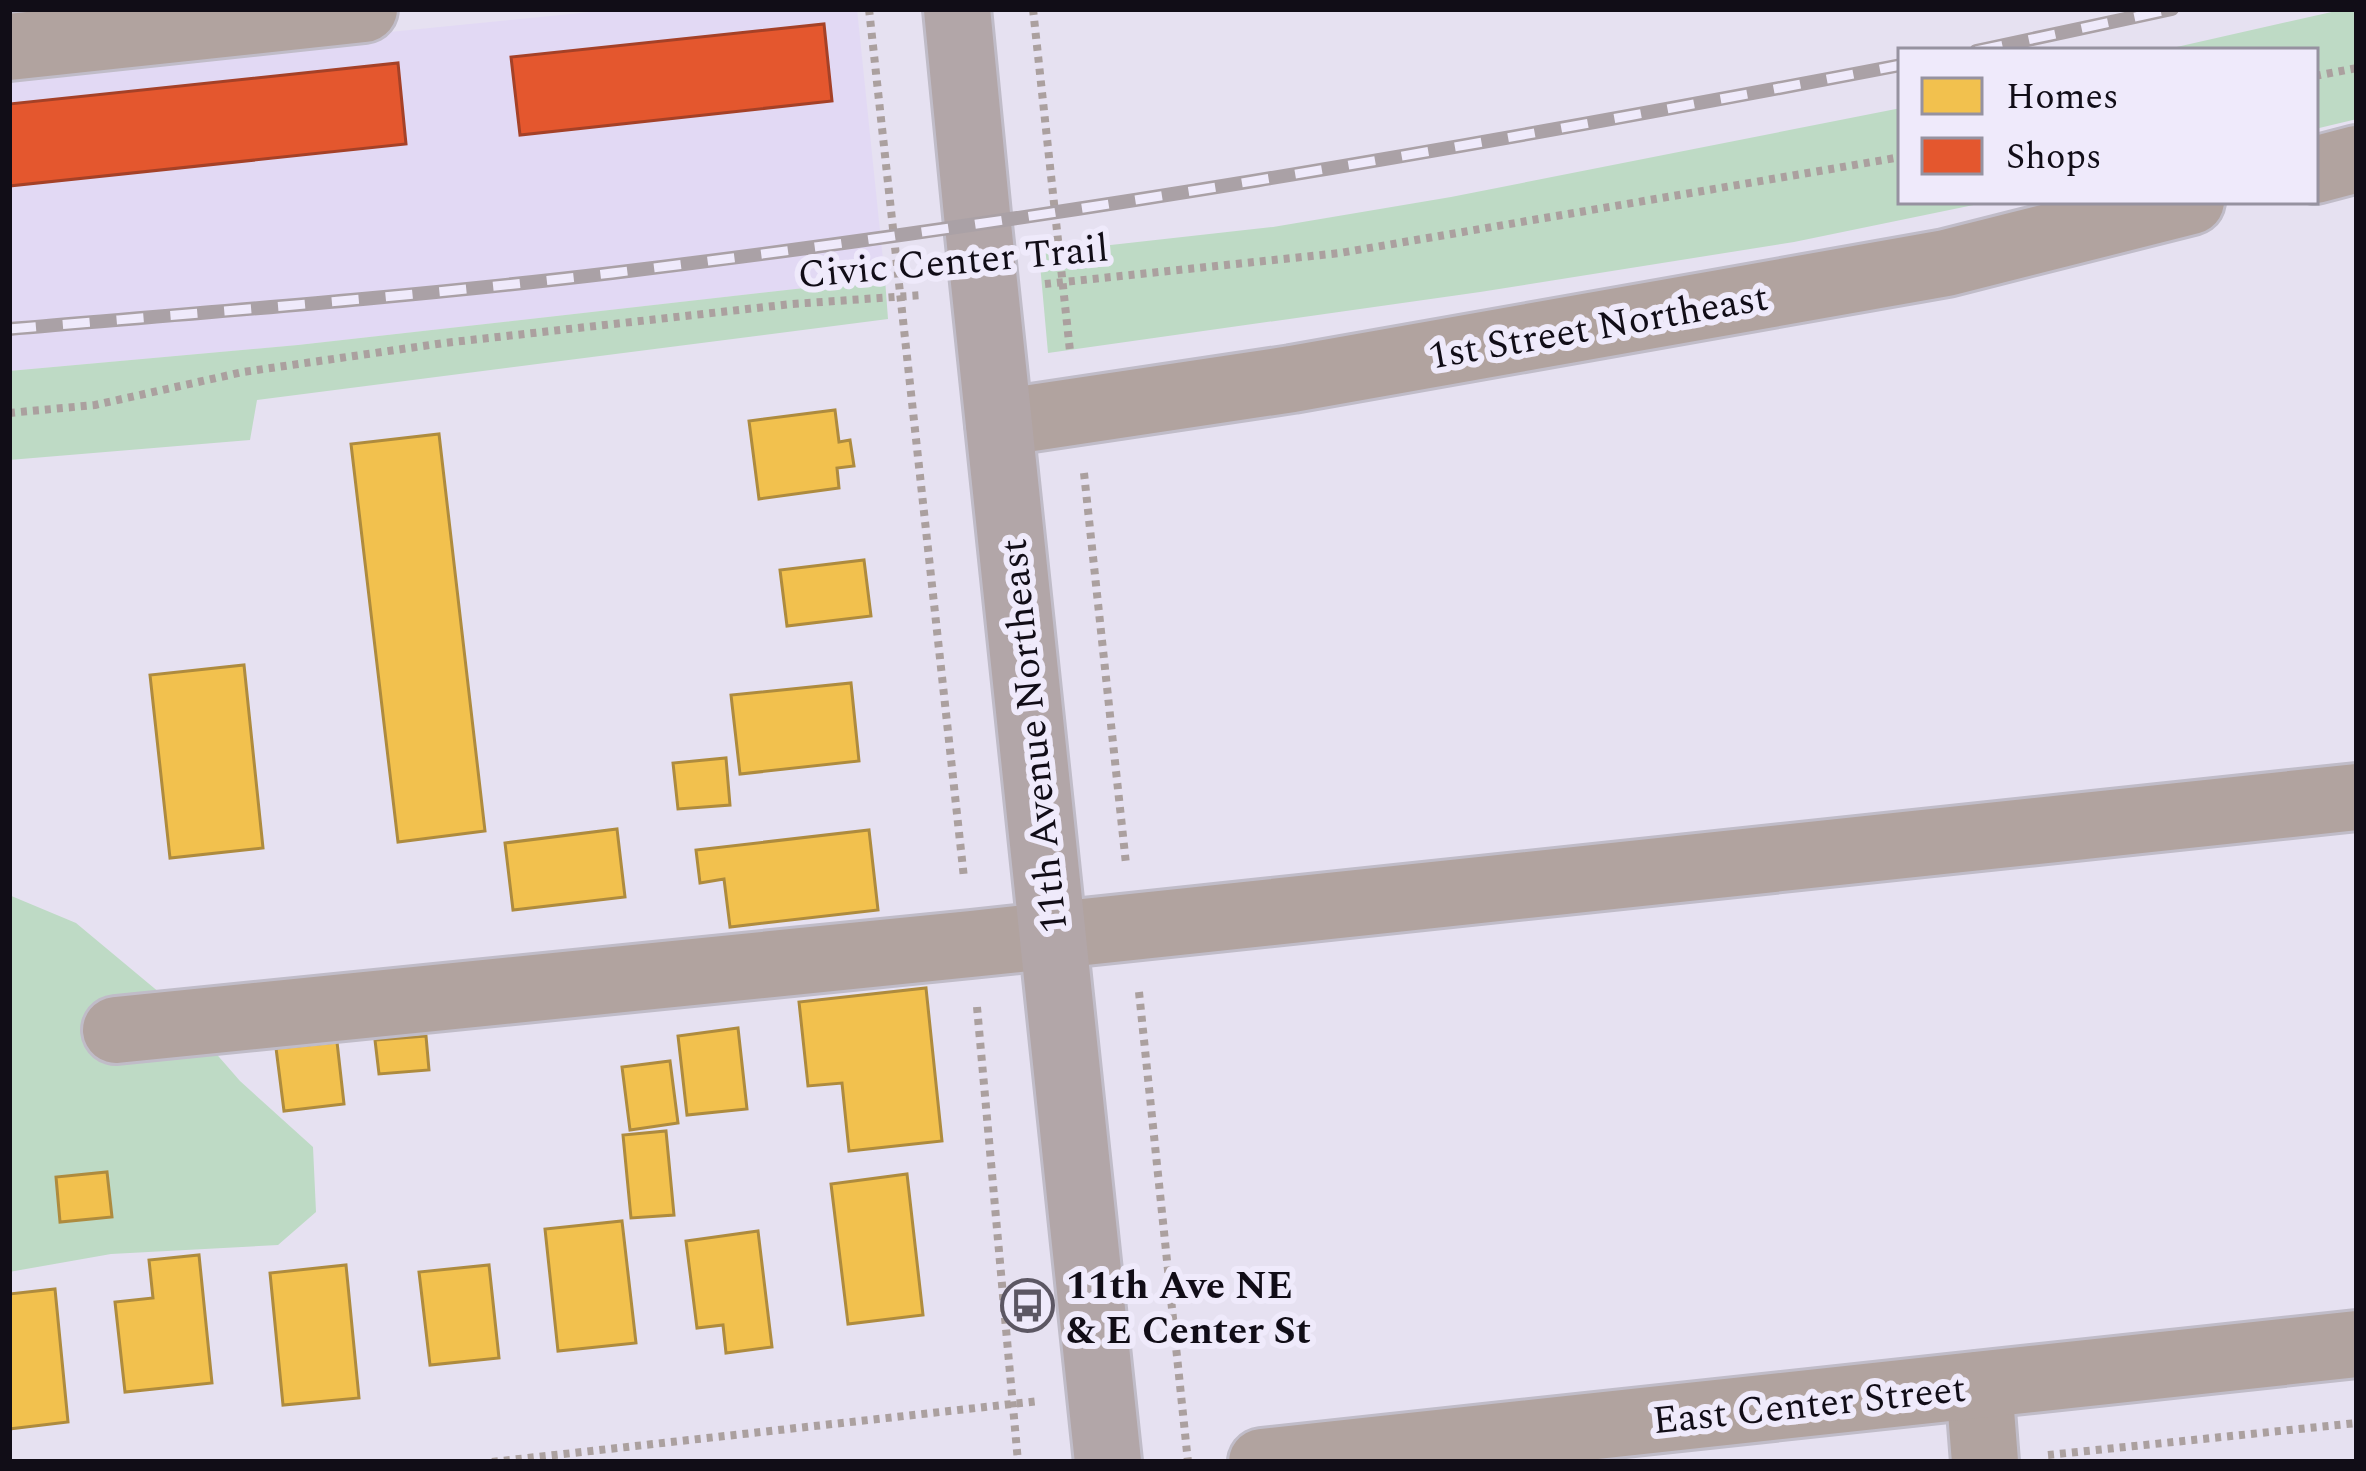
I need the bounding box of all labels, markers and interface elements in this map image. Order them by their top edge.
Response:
legend [1898,48,2318,204]
text: Homes [2006,70,2119,125]
text: Shops [2006,130,2101,185]
street label: Civic Center Trail [796,220,1111,305]
street label: 1st Street Northeast [1424,269,1773,386]
street label: 11th Avenue Northeast [984,536,1085,936]
place label: 11th Ave NE & E Center St [1066,1257,1311,1361]
bus stop icon: 11th Ave NE & E Center St [999,1278,1055,1334]
street label: East Center Street [1650,1360,1969,1451]

